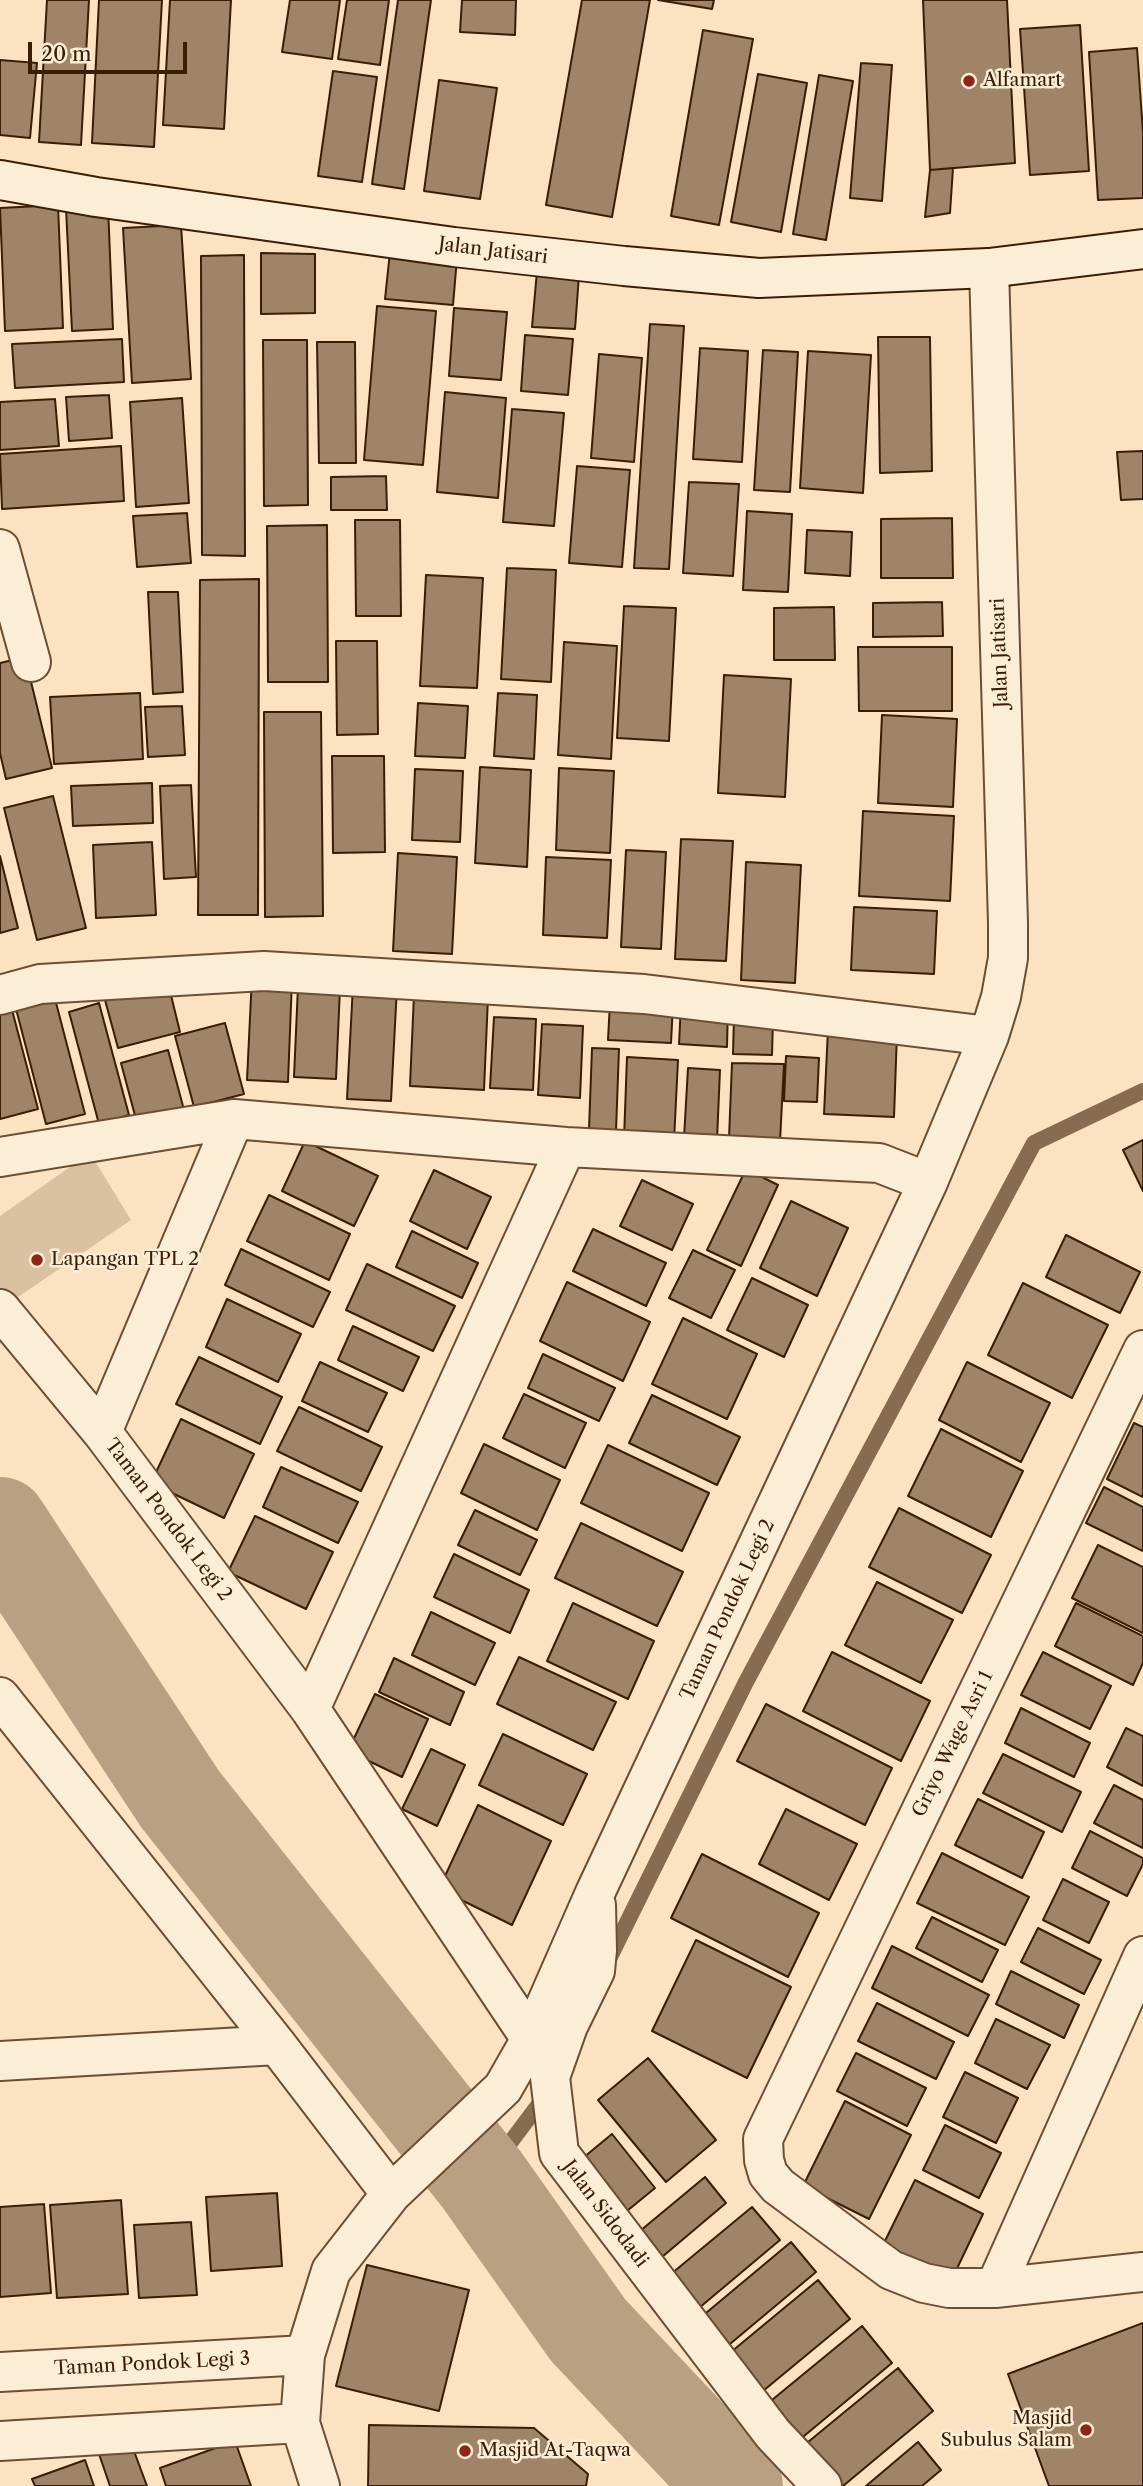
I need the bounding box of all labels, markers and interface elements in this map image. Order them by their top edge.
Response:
scale bar [32,28,191,72]
text: 20 m [41,41,92,66]
place label: Alfamart [983,70,1062,92]
marker: Alfamart [961,73,977,89]
street label: Jalan Jatisari [437,233,549,269]
street label: Jalan Jatisari [987,598,1013,708]
place label: Lapangan TPL 2 [51,1249,199,1271]
marker: Lapangan TPL 2 [29,1252,45,1268]
street label: Taman Pondok Legi 2 [100,1435,236,1605]
street label: Taman Pondok Legi 2 [676,1516,780,1704]
street label: Griyo Wage Asri 1 [908,1667,998,1821]
street label: Jalan Sidodadi [557,2156,653,2272]
street label: Taman Pondok Legi 3 [53,2347,251,2381]
place label: Masjid Subulus Salam [940,2408,1072,2452]
marker: Masjid Subulus Salam [1078,2422,1094,2438]
place label: Masjid At-Taqwa [479,2440,631,2462]
marker: Masjid At-Taqwa [457,2443,473,2459]

